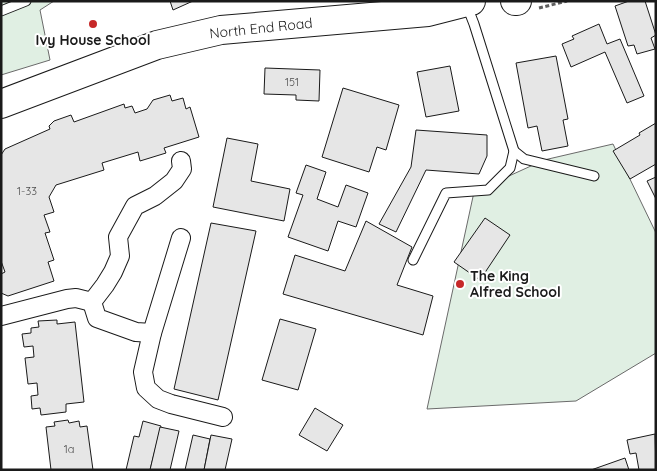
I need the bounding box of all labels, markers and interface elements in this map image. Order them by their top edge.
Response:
street label: North End Road [209,14,313,42]
marker: Ivy House School [87,18,99,30]
place label: Ivy House School [36,31,150,49]
house number: 151 [285,75,299,89]
house number: 1-33 [17,184,37,198]
place label: The King Alfred School [470,267,561,301]
marker: The King Alfred School [454,278,466,290]
house number: 1a [64,442,74,456]

